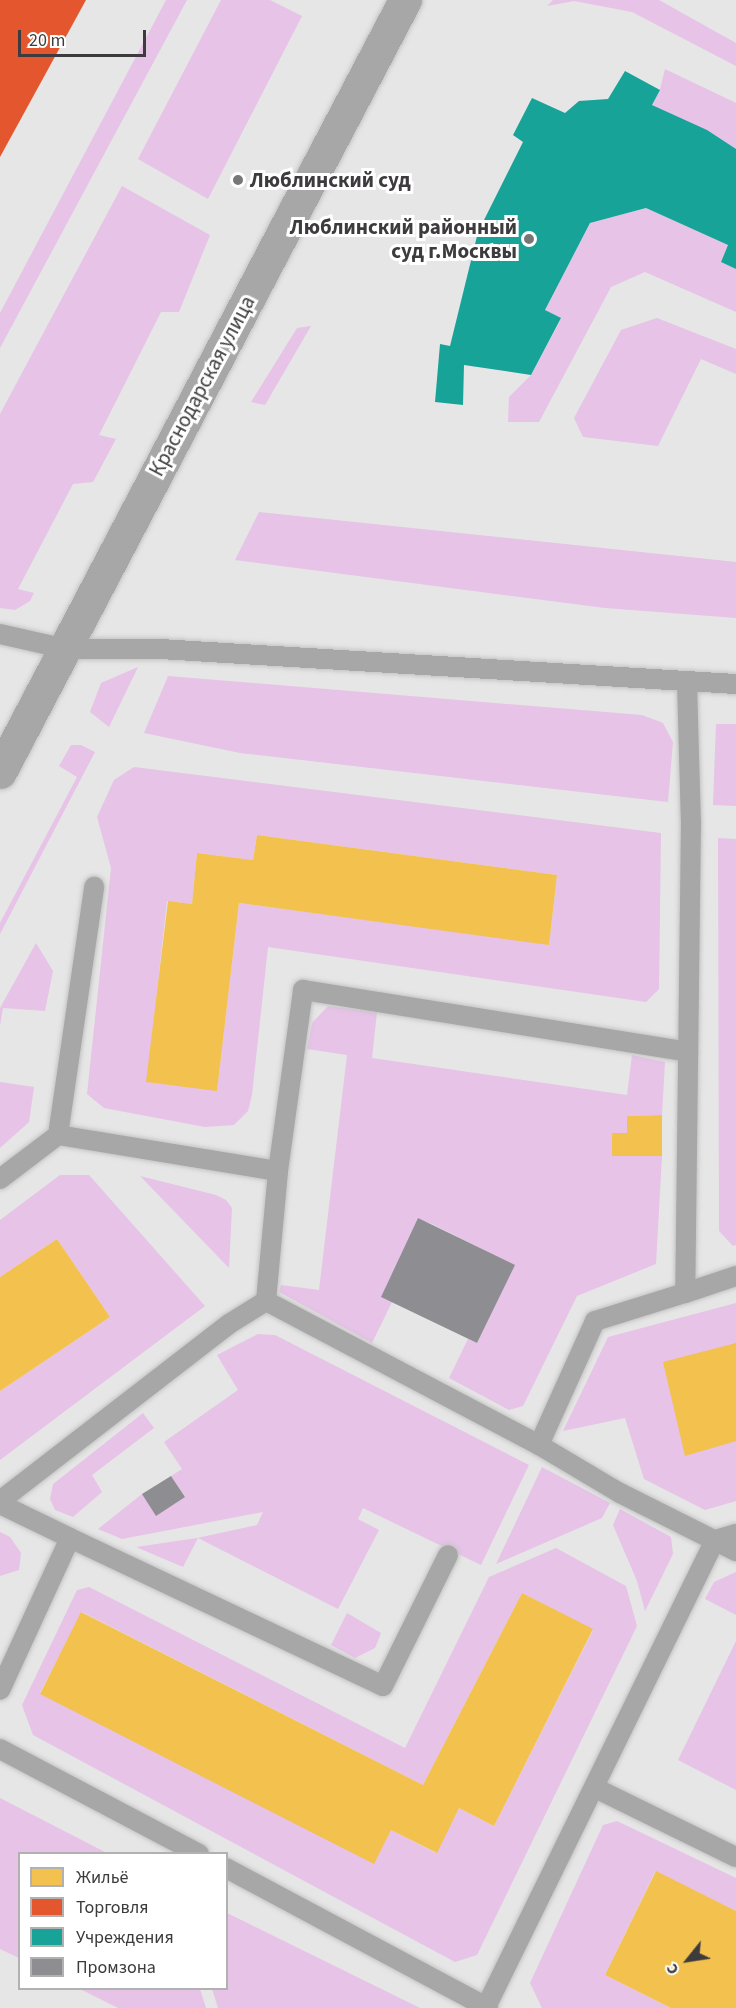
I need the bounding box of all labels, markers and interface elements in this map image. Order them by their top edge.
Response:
scale bar [21,18,148,56]
text: 20 m [29,28,65,53]
place label: Люблинский суд [250,167,411,193]
marker: Люблинский суд [231,173,245,187]
place label: Люблинский районный суд г.Москвы [290,214,517,264]
marker: Люблинский районный суд г.Москвы [522,232,536,246]
street label: Краснодарская улица [144,291,260,481]
legend [18,1852,228,1990]
text: Жильё [76,1865,128,1890]
text: Торговля [76,1895,149,1920]
text: Учреждения [76,1925,174,1950]
north arrow [658,1930,718,1990]
text: Промзона [76,1955,156,1980]
text: С [661,1959,684,1979]

